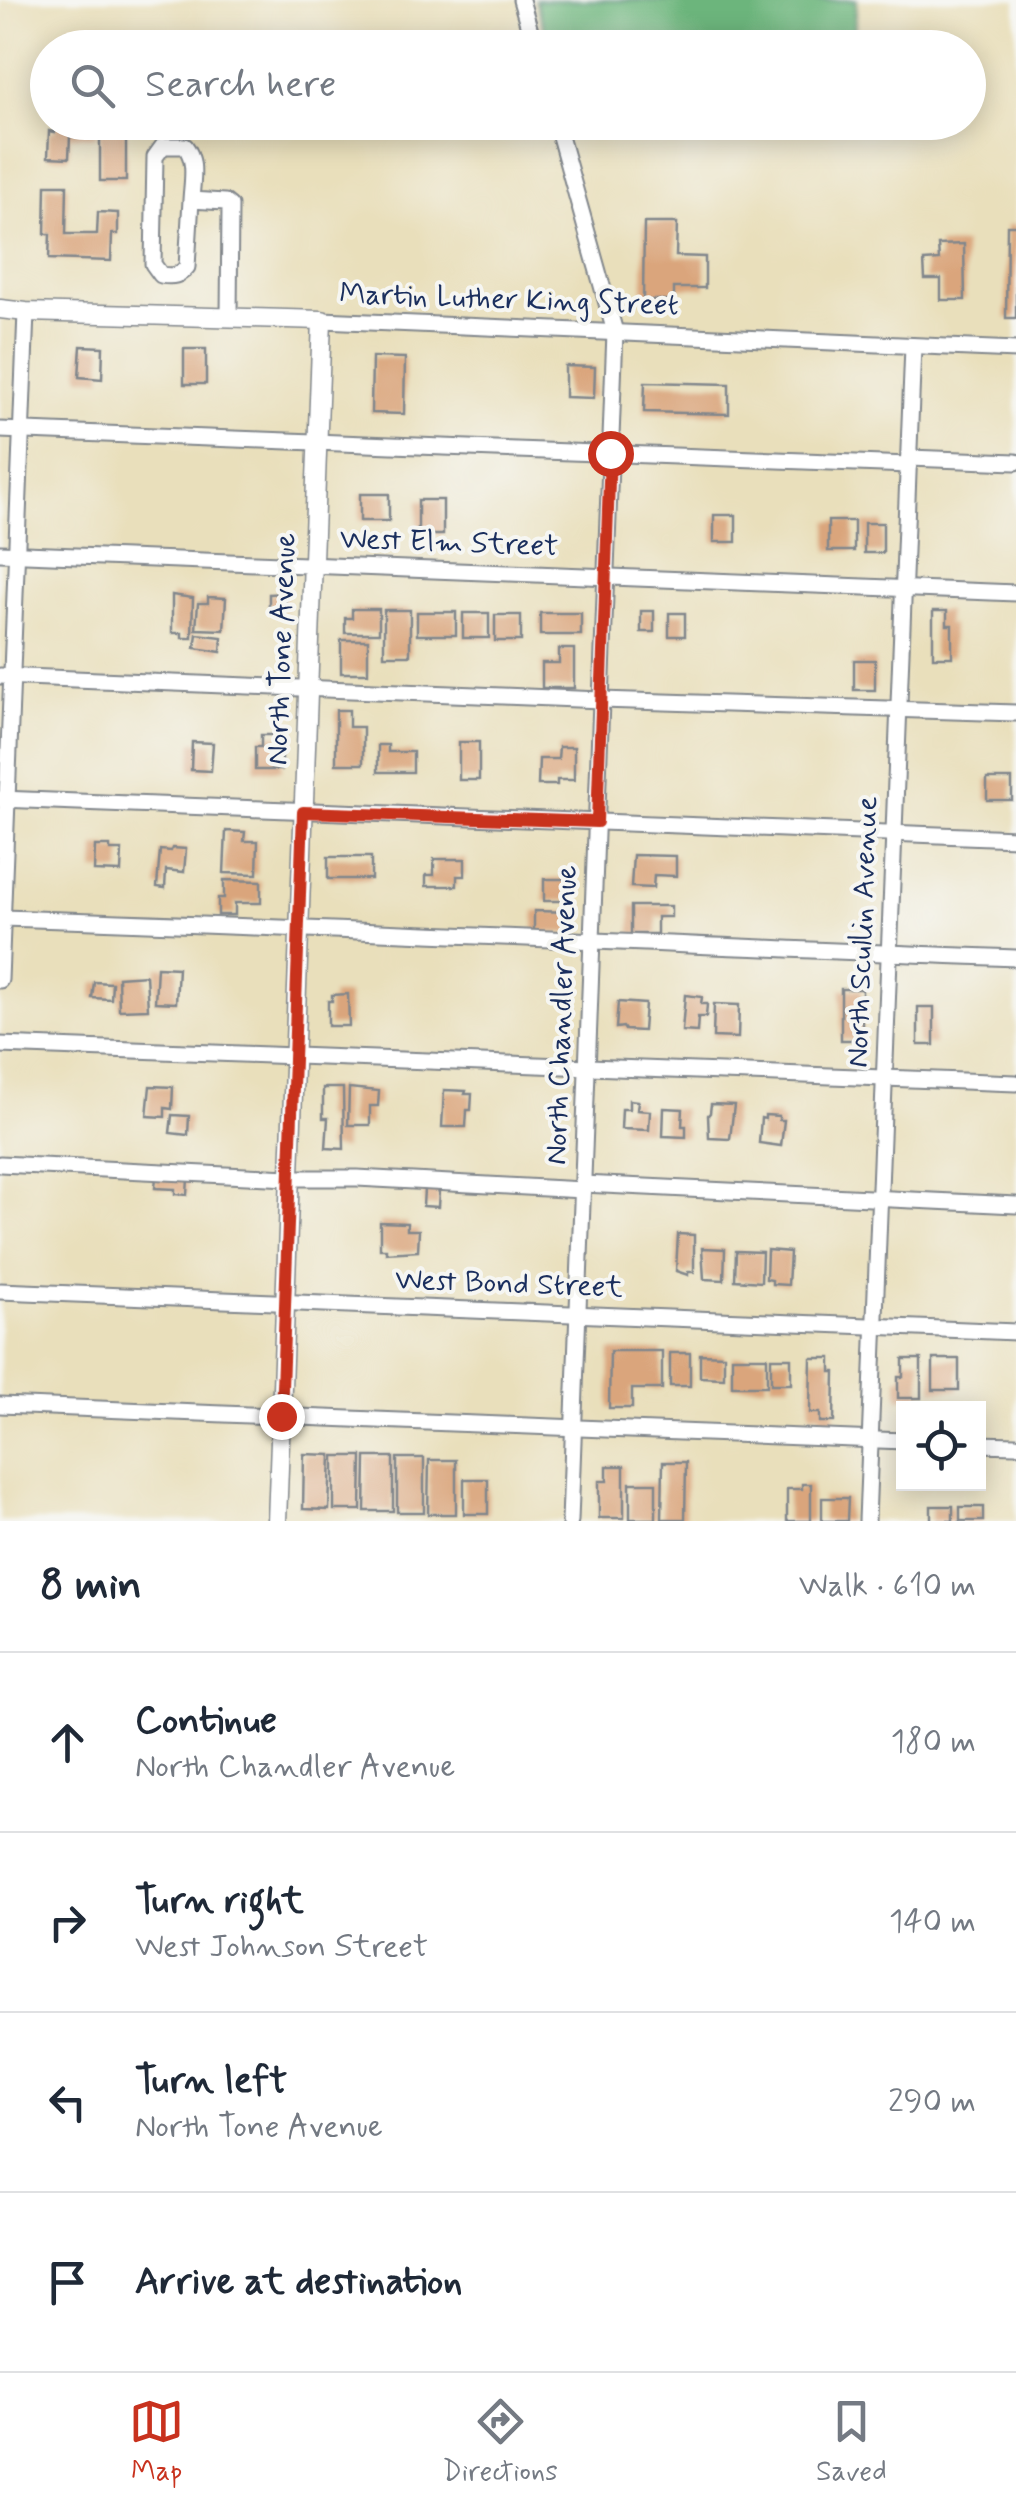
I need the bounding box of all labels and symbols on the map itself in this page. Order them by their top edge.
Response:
street label: Martin Luther King Street [339,275,679,325]
route start [588,431,634,477]
street label: West Elm Street [339,520,559,566]
street label: North Tone Avenue [258,532,306,766]
street label: North Scullin Avenue [839,796,887,1068]
street label: North Chandler Avenue [537,864,587,1166]
street label: West Bond Street [394,1261,624,1307]
route end [259,1394,305,1440]

